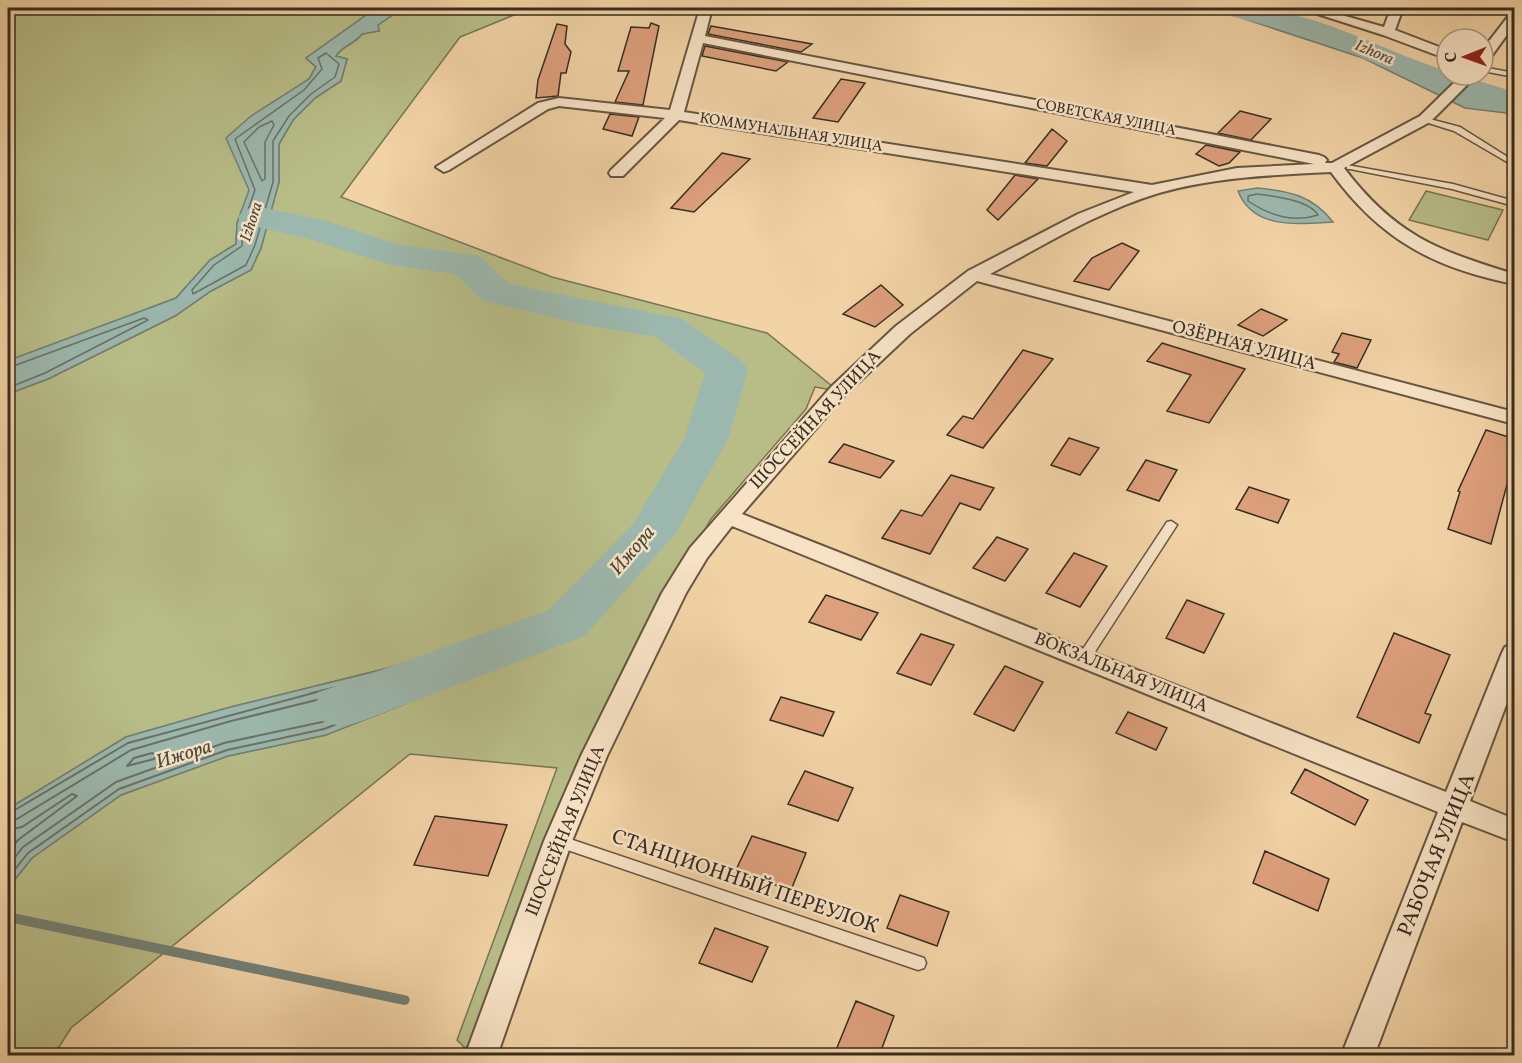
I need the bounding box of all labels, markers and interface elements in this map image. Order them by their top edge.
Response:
north arrow [1435,27,1495,87]
water label: Izhora [1351,35,1397,71]
text: С [1441,52,1463,63]
street label: СОВЕТСКАЯ УЛИЦА [1034,94,1178,142]
street label: КОММУНАЛЬНАЯ УЛИЦА [698,108,885,158]
water label: Izhora [235,199,269,245]
street label: ОЗЁРНАЯ УЛИЦА [1169,315,1319,377]
street label: ШОССЕЙНАЯ УЛИЦА [745,344,888,495]
water label: Ижора [604,520,662,582]
street label: ВОКЗАЛЬНАЯ УЛИЦА [1030,627,1212,719]
water label: Ижора [153,733,215,777]
street label: ШОССЕЙНАЯ УЛИЦА [520,741,612,920]
street label: РАБОЧАЯ УЛИЦА [1391,769,1483,941]
street label: СТАНЦИОННЫЙ ПЕРЕУЛОК [608,823,882,941]

